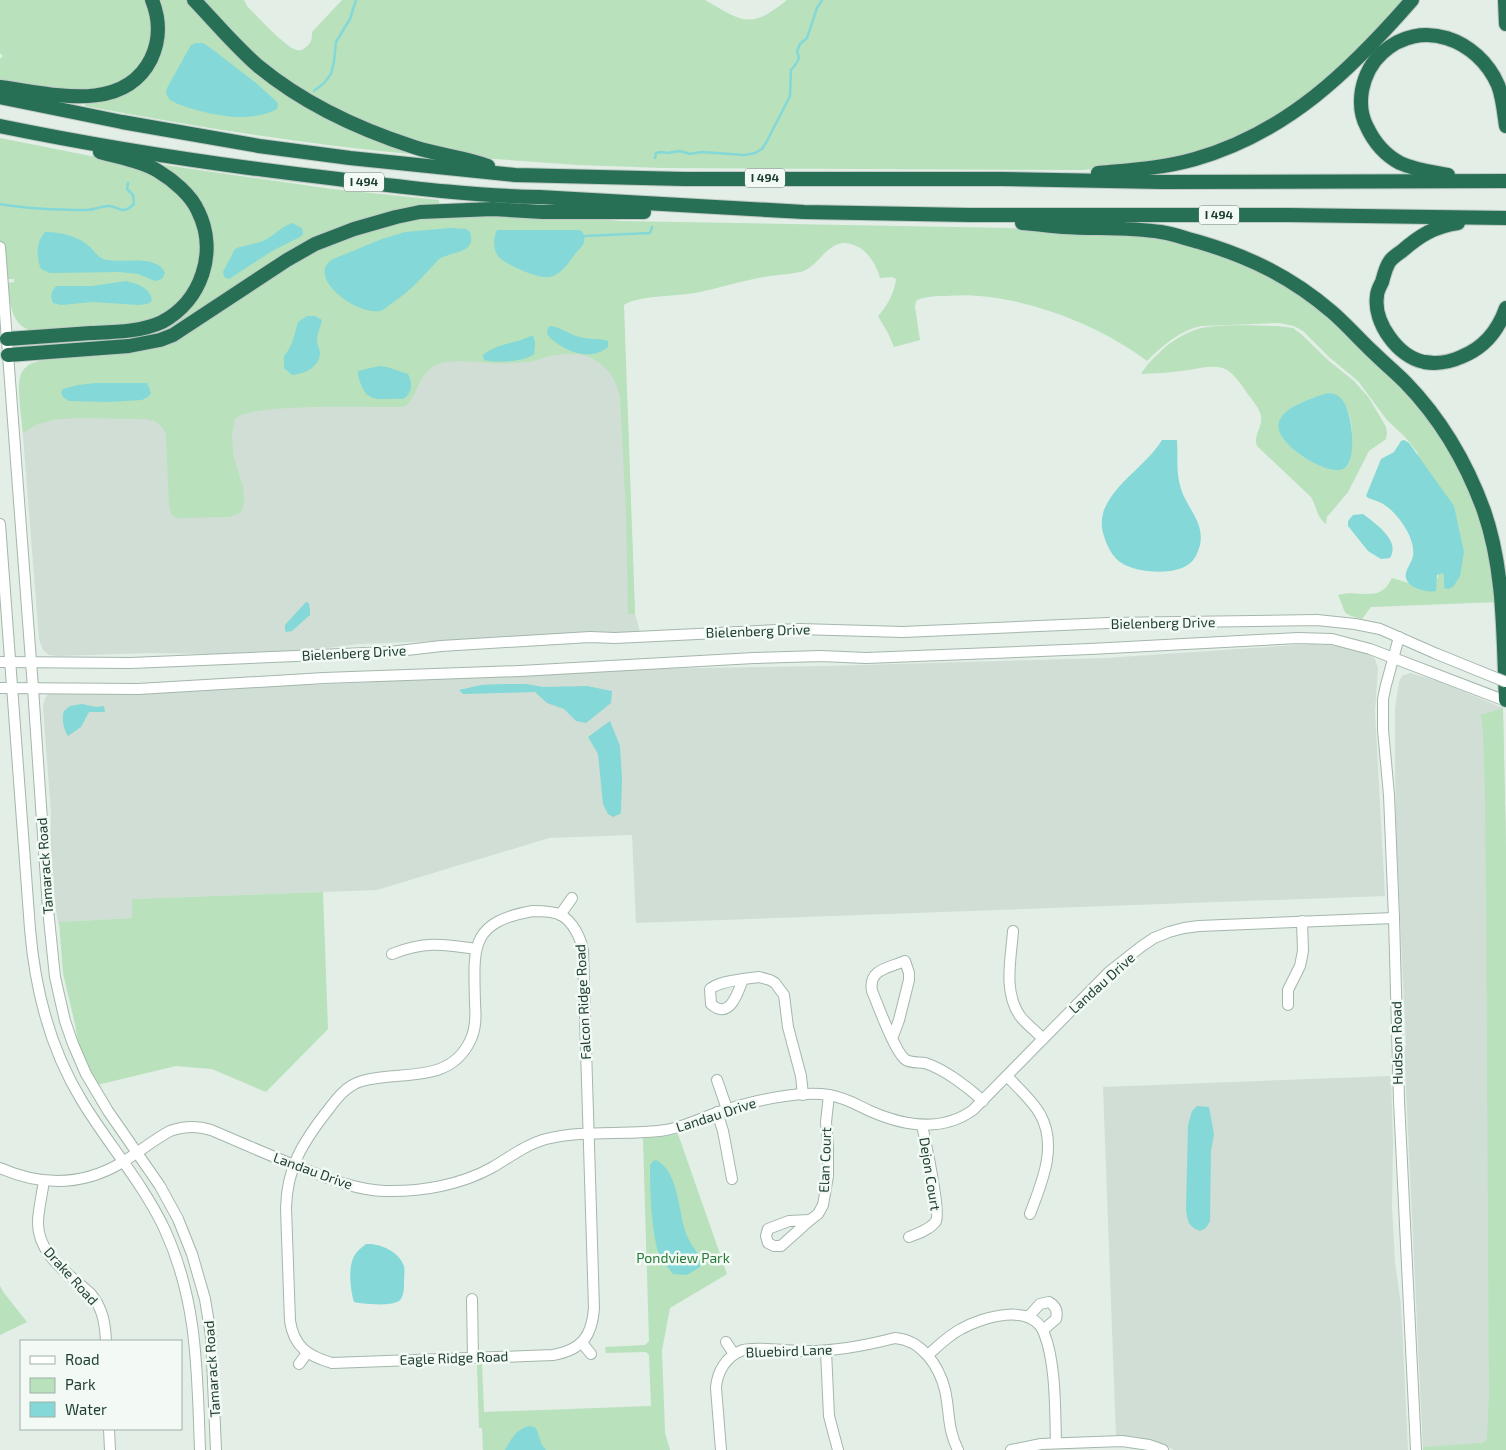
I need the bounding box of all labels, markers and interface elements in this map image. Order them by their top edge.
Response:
road number: I 494 [745,168,785,188]
road number: I 494 [344,172,384,192]
road number: I 494 [1199,206,1239,224]
street label: Bielenberg Drive [1110,613,1215,632]
street label: Bielenberg Drive [705,620,811,641]
street label: Bielenberg Drive [301,641,407,664]
street label: Tamarack Road [33,817,56,915]
street label: Falcon Ridge Road [571,944,594,1060]
street label: Landau Drive [1065,949,1138,1017]
street label: Hudson Road [1387,1001,1406,1085]
street label: Landau Drive [674,1094,758,1135]
street label: Elan Court [815,1127,834,1193]
street label: Dejon Court [916,1136,945,1212]
street label: Landau Drive [271,1148,355,1193]
street label: Drake Road [41,1243,102,1308]
park label: Pondview Park [636,1249,730,1266]
street label: Tamarack Road [200,1320,223,1418]
legend [20,1340,182,1430]
street label: Bluebird Lane [745,1340,833,1361]
street label: Eagle Ridge Road [399,1347,509,1368]
text: Road [65,1350,100,1368]
text: Park [65,1375,96,1393]
text: Water [65,1400,107,1418]

